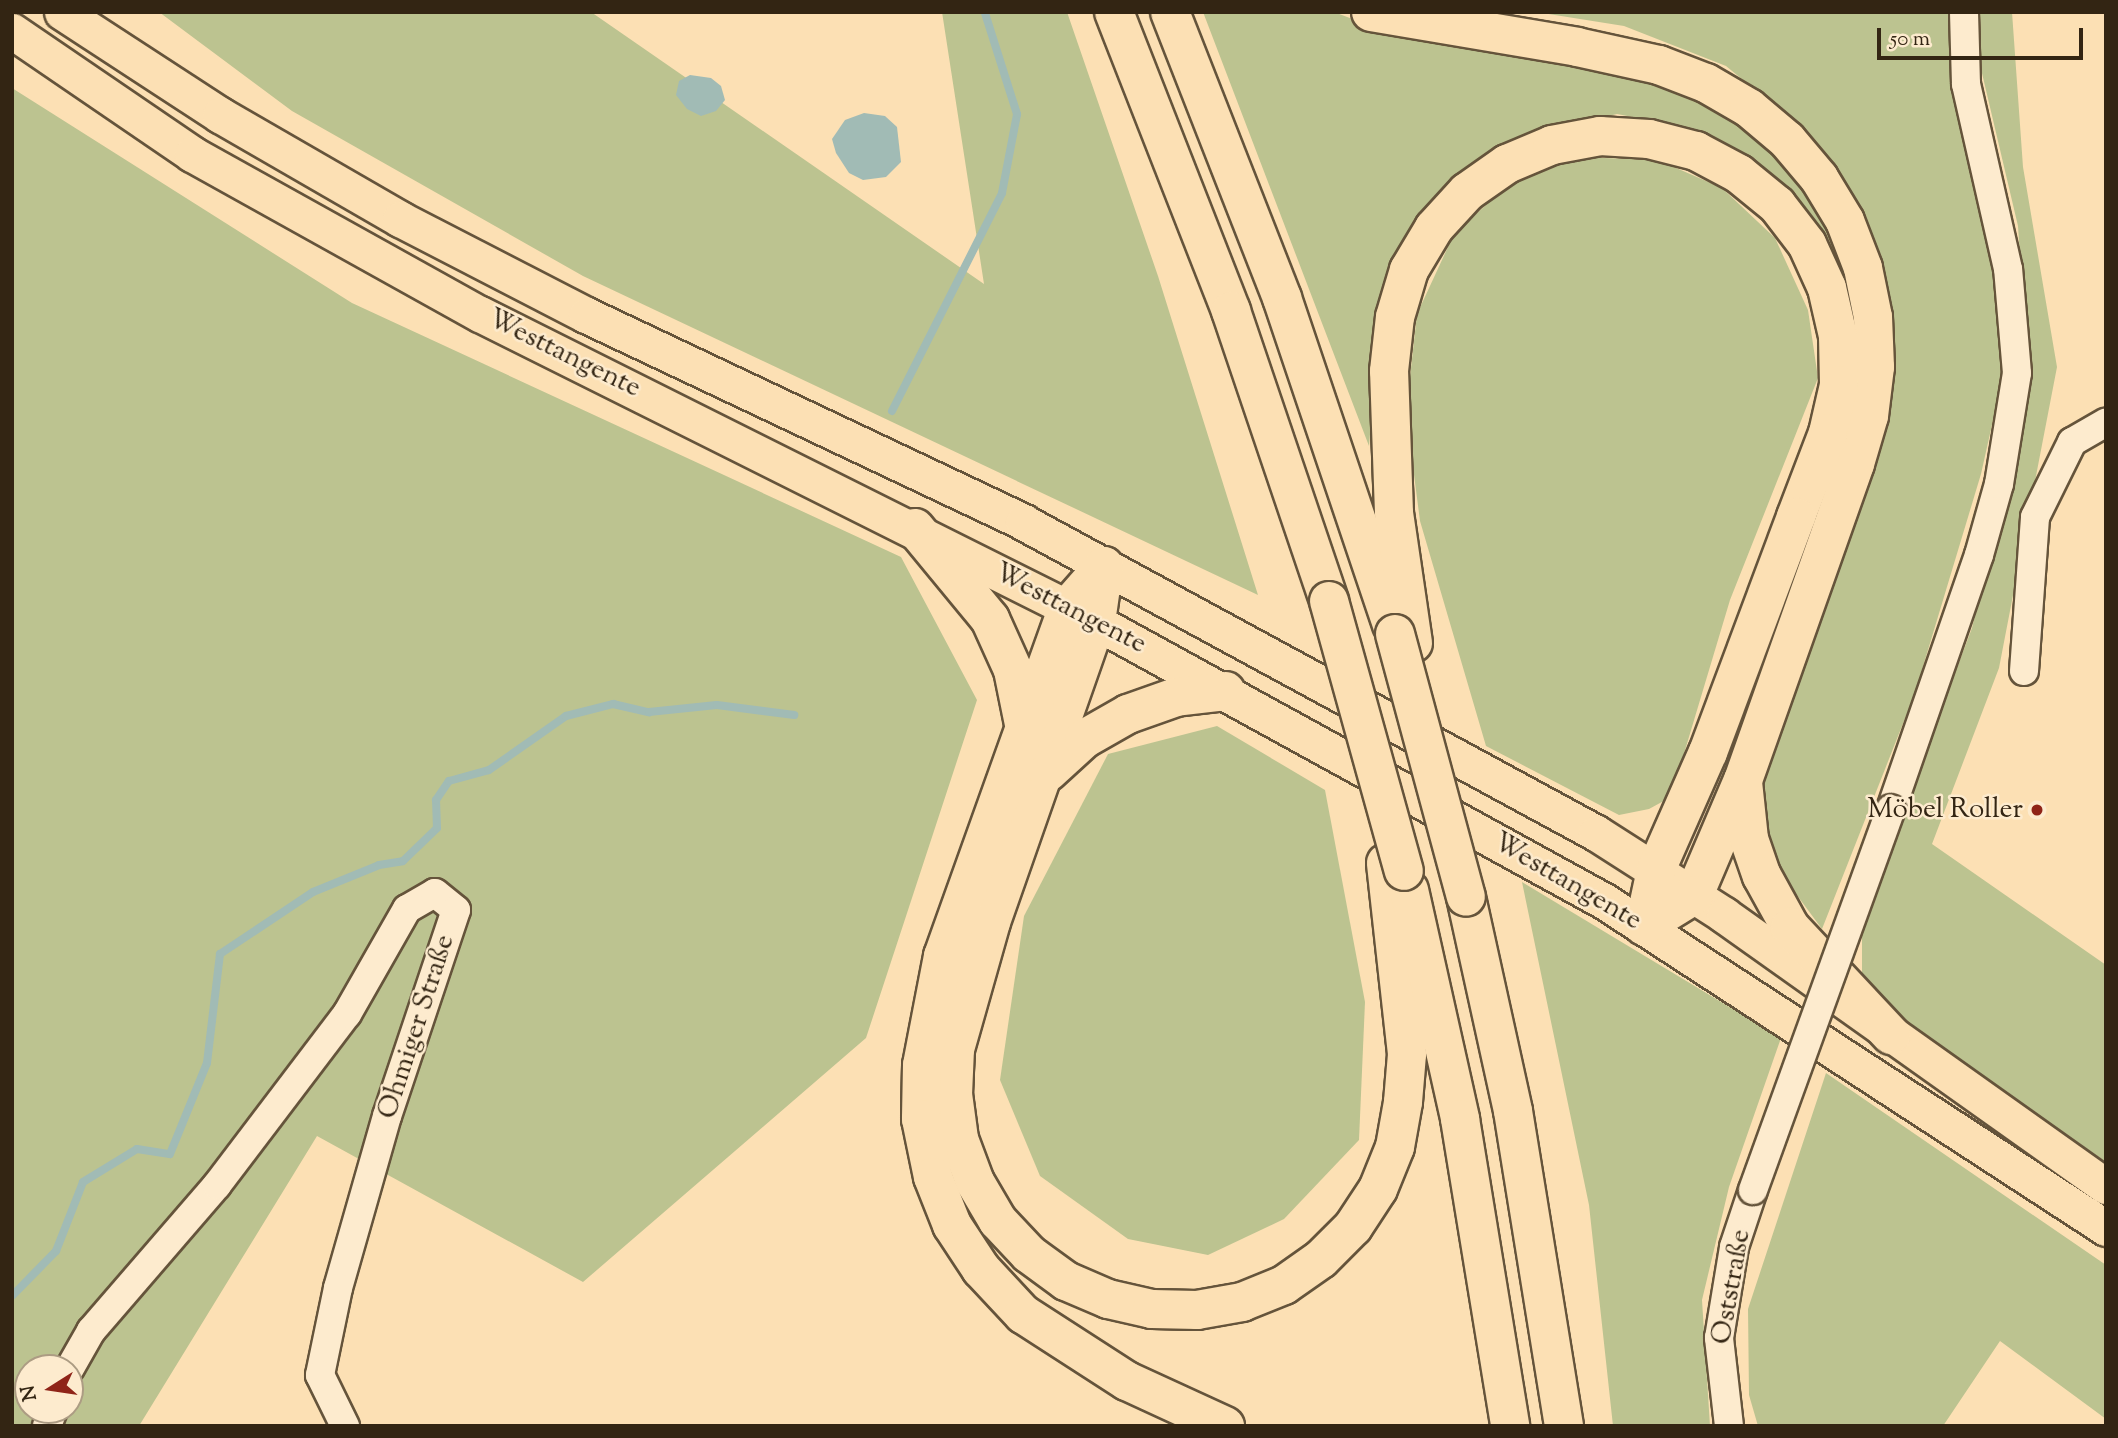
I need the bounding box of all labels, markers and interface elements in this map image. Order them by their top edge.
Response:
scale bar [1880,14,2086,58]
text: 50 m [1890,25,1930,55]
street label: Westtangente [482,302,646,406]
street label: Westtangente [988,556,1152,662]
place label: Möbel Roller [1867,793,2023,827]
marker: Möbel Roller [2029,802,2045,818]
street label: Westtangente [1487,826,1647,938]
street label: Ohmiger Straße [371,931,463,1123]
street label: Oststraße [1705,1227,1759,1347]
north arrow [14,1354,84,1424]
text: N [15,1383,45,1403]

